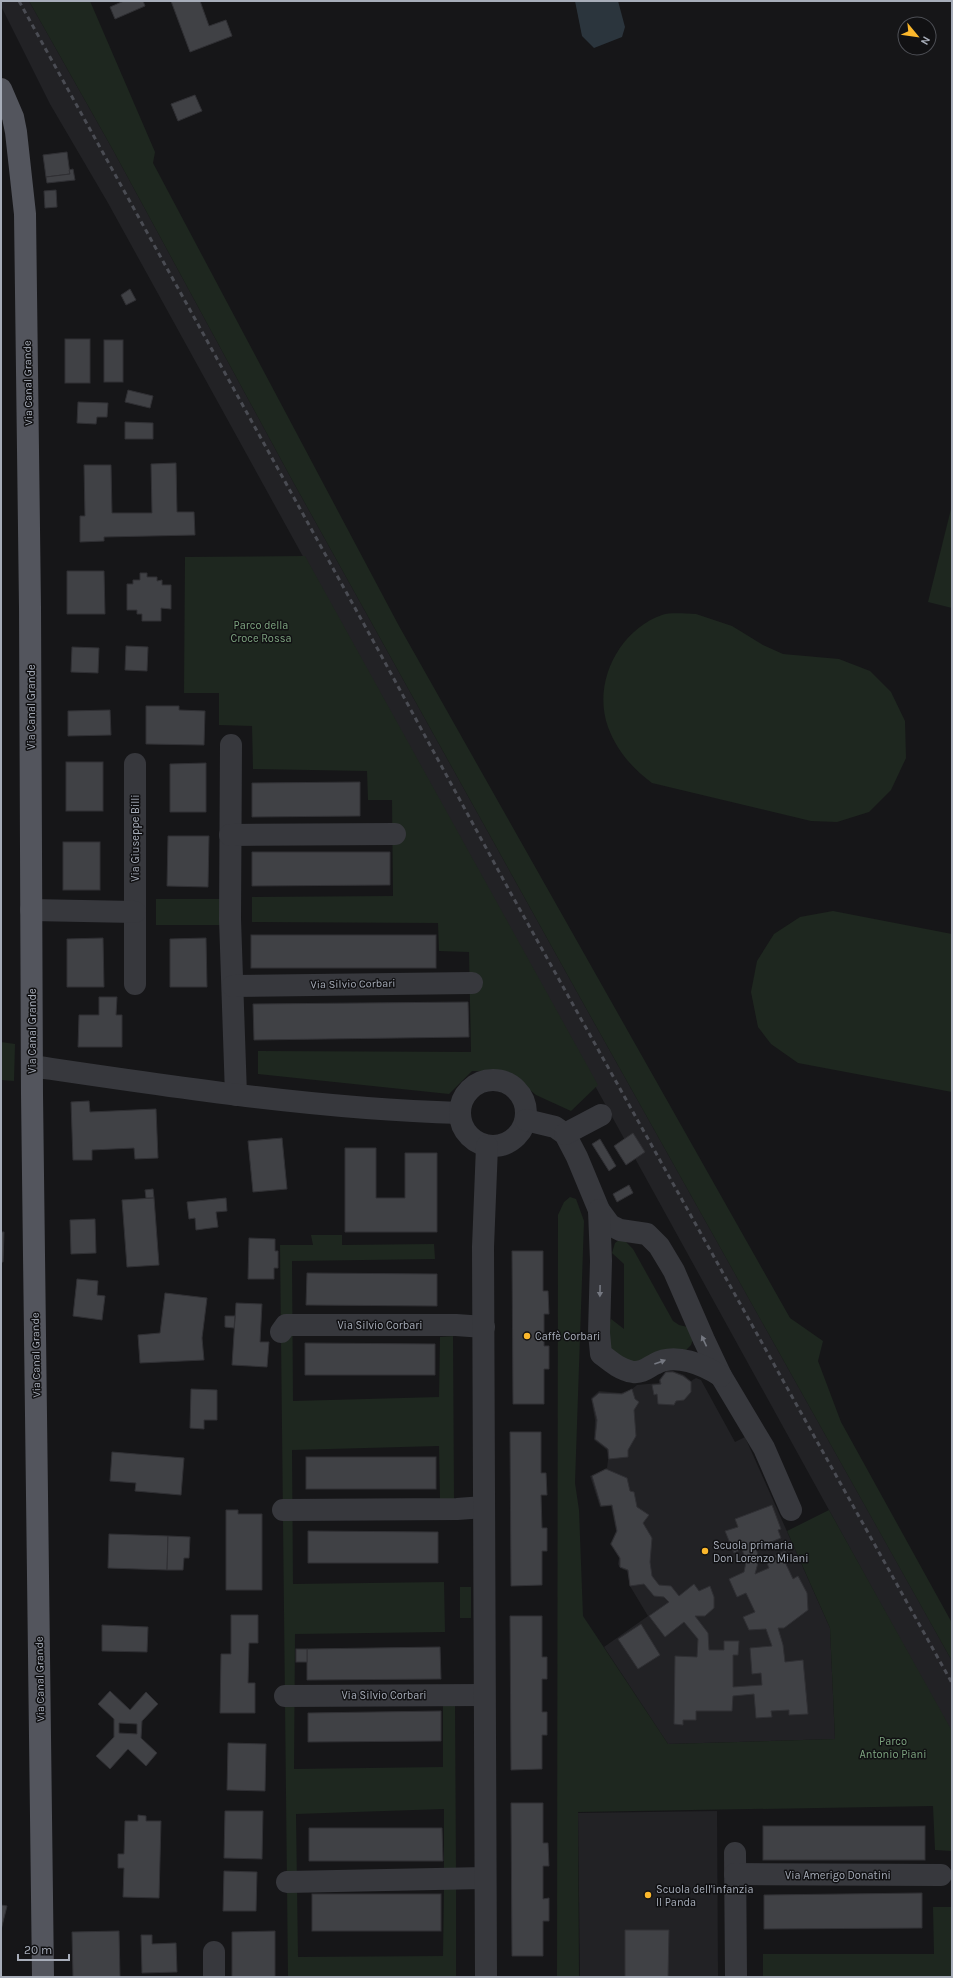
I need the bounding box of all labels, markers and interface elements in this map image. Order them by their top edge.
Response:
north arrow [897,16,937,56]
text: N [918,34,933,47]
street label: Via Canal Grande [21,340,35,426]
park label: Parco della Croce Rossa [230,619,292,645]
street label: Via Canal Grande [25,664,38,750]
street label: Via Giuseppe Billi [129,794,142,882]
street label: Via Silvio Corbari [310,977,396,991]
street label: Via Canal Grande [26,988,39,1074]
one-way arrow [597,1285,604,1297]
street label: Via Canal Grande [29,1312,43,1398]
street label: Via Silvio Corbari [337,1319,423,1332]
place label: Caffè Corbari [535,1330,600,1343]
marker: Caffè Corbari [522,1331,532,1341]
one-way arrow [701,1335,707,1347]
one-way arrow [655,1359,667,1365]
place label: Scuola primaria Don Lorenzo Milani [713,1539,808,1565]
marker: Scuola primaria Don Lorenzo Milani [700,1546,710,1556]
street label: Via Canal Grande [33,1636,47,1722]
street label: Via Silvio Corbari [341,1689,427,1702]
park label: Parco Antonio Piani [860,1735,927,1761]
street label: Via Amerigo Donatini [785,1869,891,1882]
place label: Scuola dell'infanzia Il Panda [656,1883,754,1909]
marker: Scuola dell'infanzia Il Panda [643,1890,653,1900]
scale bar [18,1936,69,1962]
text: 20 m [24,1943,52,1957]

